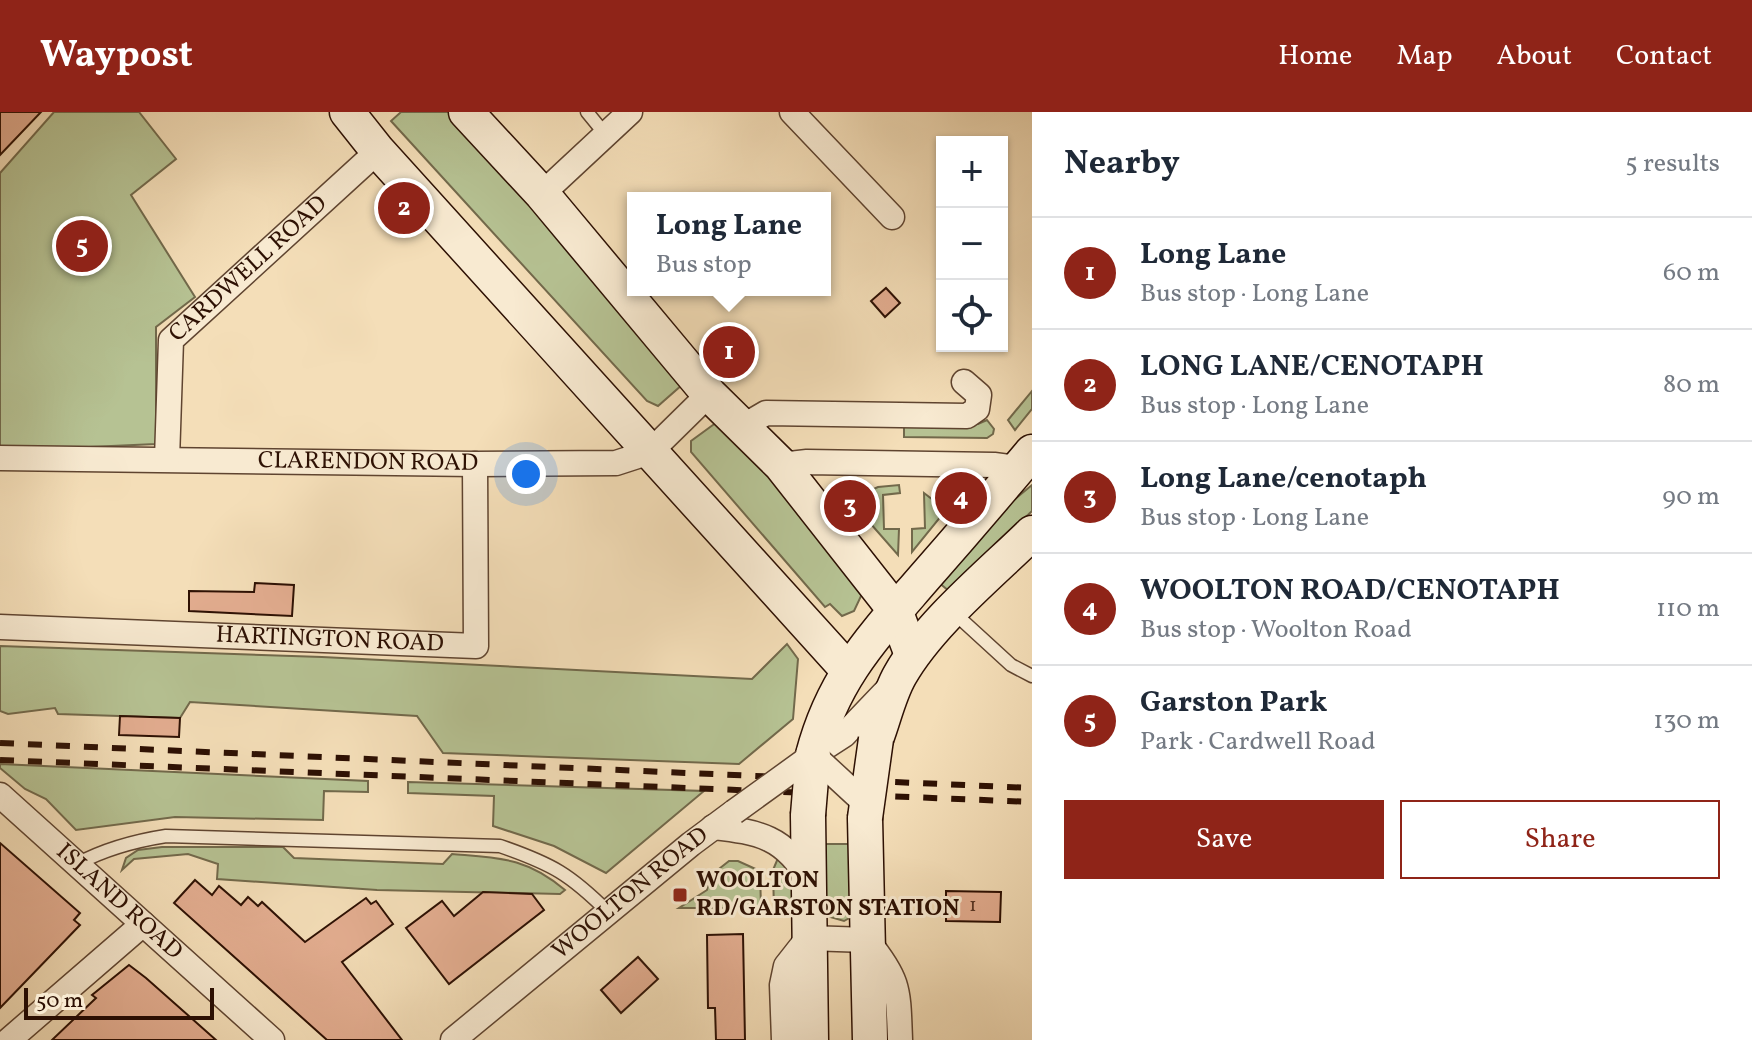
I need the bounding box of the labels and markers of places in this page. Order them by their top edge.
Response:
pin: 2 [378,178,430,238]
pin: 5 [56,216,108,276]
pin: 1 [703,322,755,382]
pin: 4 [935,468,987,528]
pin: 3 [824,476,876,536]
place label: WOOLTON RD/GARSTON STATION [696,864,960,926]
marker: WOOLTON RD/GARSTON STATION [671,886,689,904]

